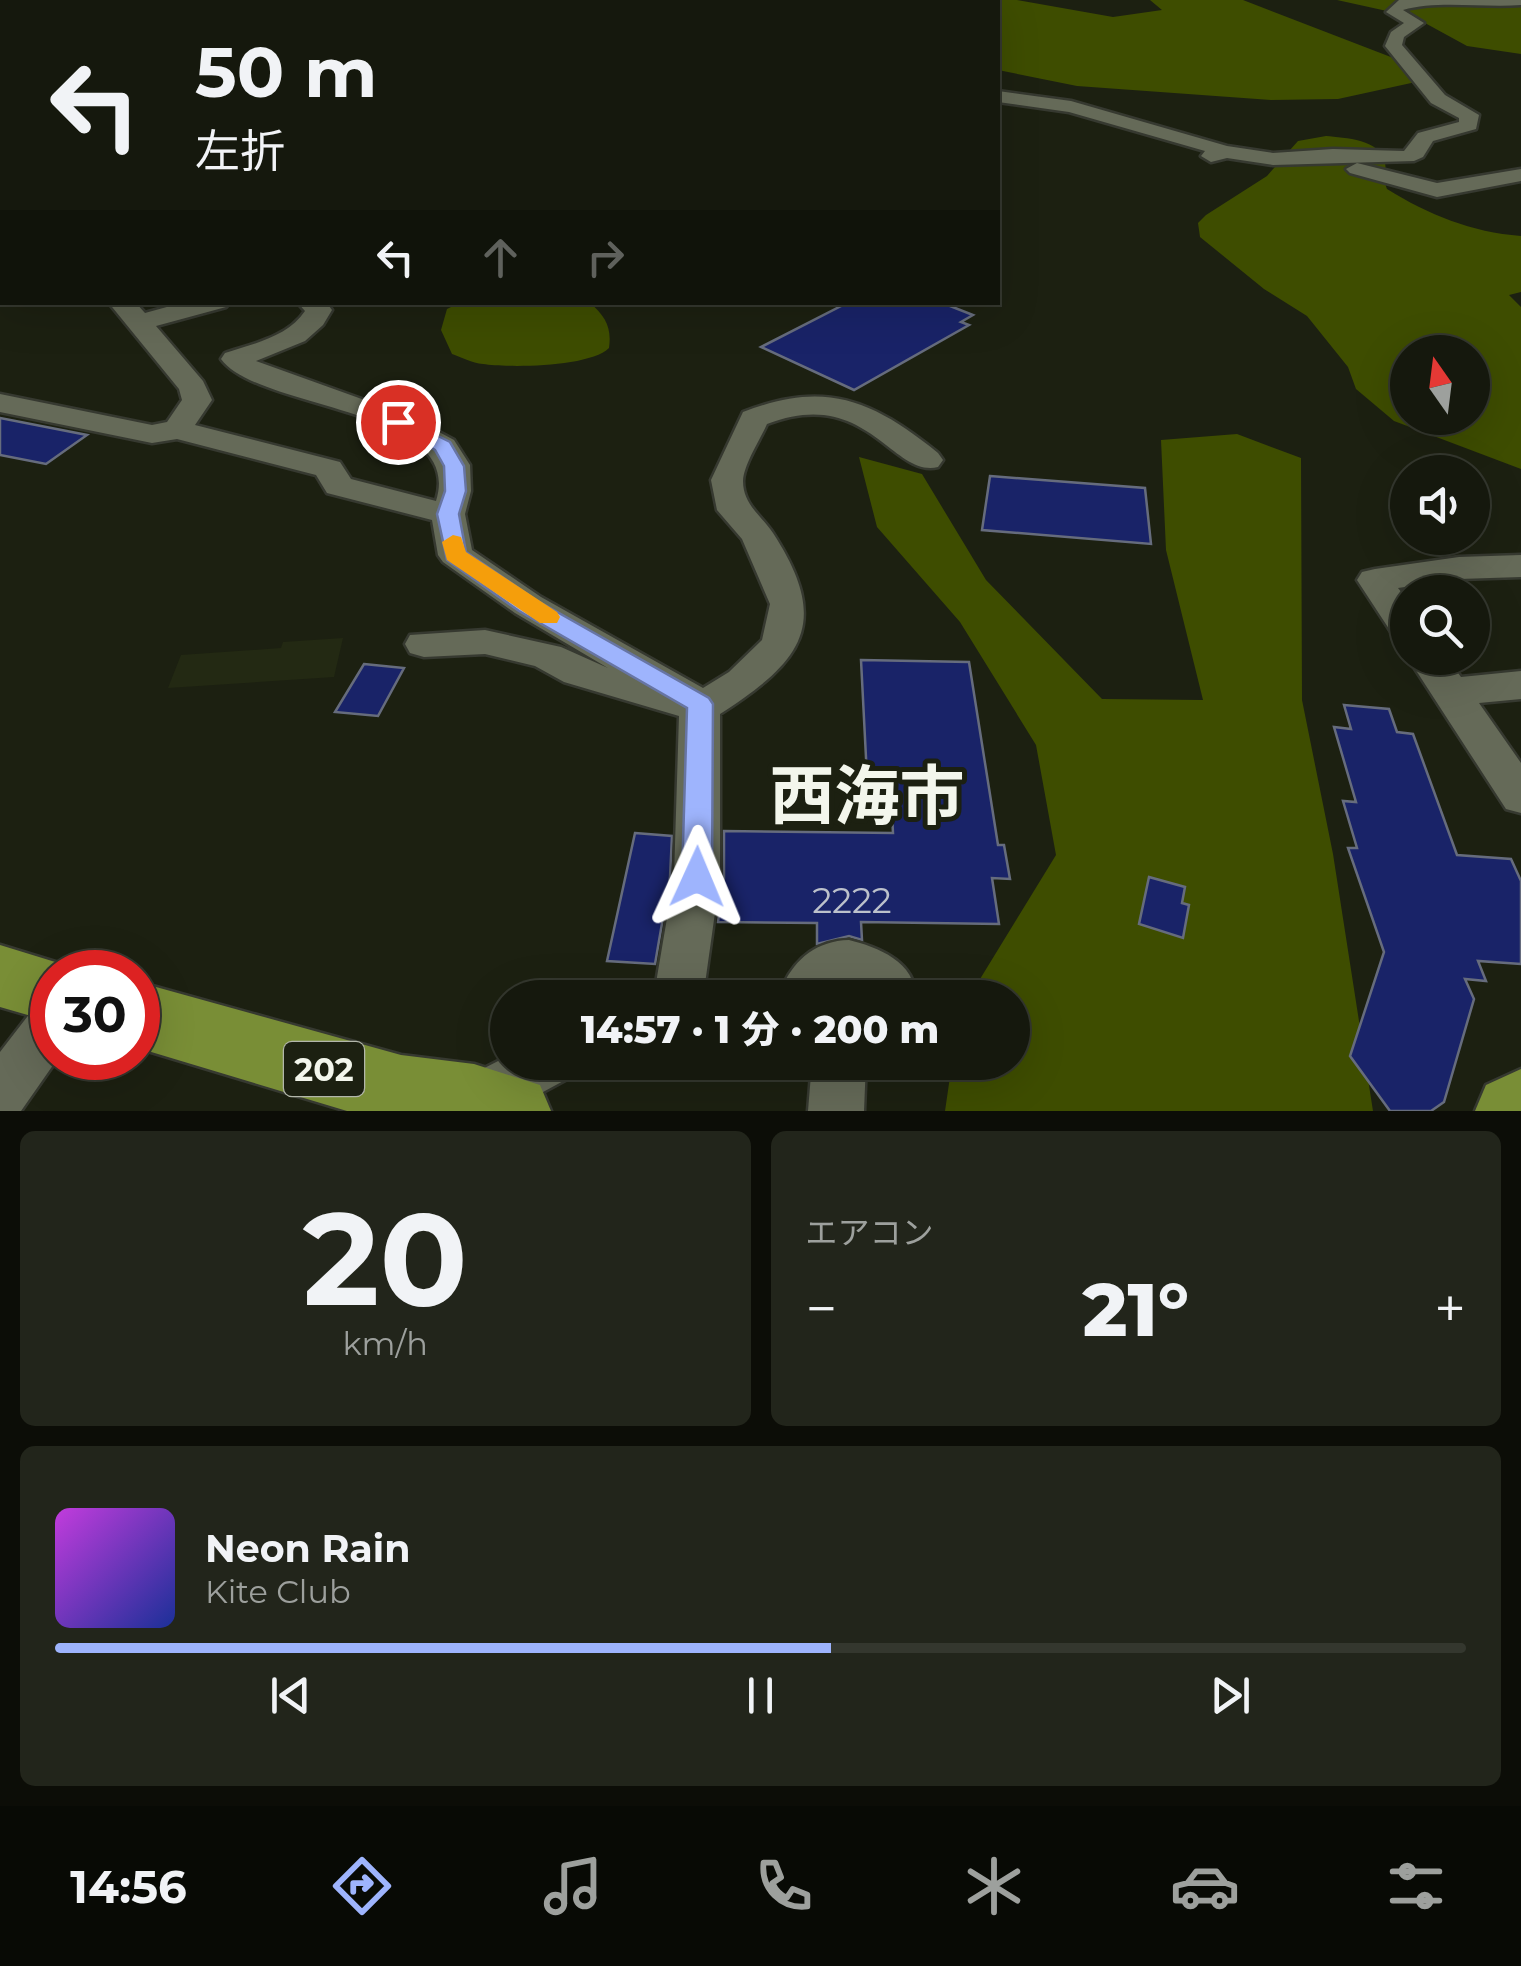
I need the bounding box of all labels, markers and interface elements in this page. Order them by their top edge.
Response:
text: 50 m [195,29,377,115]
icon: left [30,40,160,170]
text: 左折 [195,123,285,178]
icon: left [368,230,423,285]
icon: ahead [473,230,528,285]
icon: right [578,230,633,285]
north arrow [1390,335,1490,435]
map controls [1390,335,1490,675]
pin [356,380,441,465]
icon: arrive [371,395,426,450]
button: sound [1390,455,1490,555]
button: search [1390,575,1490,675]
district label: 西海市 [769,756,965,835]
position arrow [645,825,749,929]
house number: 2222 [812,879,892,922]
speed limit sign: 30 [30,950,160,1080]
text: 14:57 · 1 分 · 200 m [581,1006,939,1053]
road number: 202 [284,1042,364,1096]
text: 20 [303,1179,468,1338]
text: エアコン [806,1213,934,1252]
text: 21° [1082,1263,1189,1355]
text: − [806,1275,837,1342]
text: + [1434,1275,1466,1342]
text: km/h [343,1324,428,1363]
text: Neon Rain [205,1525,410,1572]
text: Kite Club [205,1572,351,1611]
icon: previous [263,1668,318,1723]
icon: pause [733,1668,788,1723]
icon: next [1203,1668,1258,1723]
icon: directions [327,1851,397,1921]
icon: music [538,1851,608,1921]
icon: phone [749,1851,819,1921]
icon: climate [959,1851,1029,1921]
icon: car [1170,1851,1240,1921]
icon: filters [1381,1851,1451,1921]
text: 14:56 [70,1859,187,1914]

